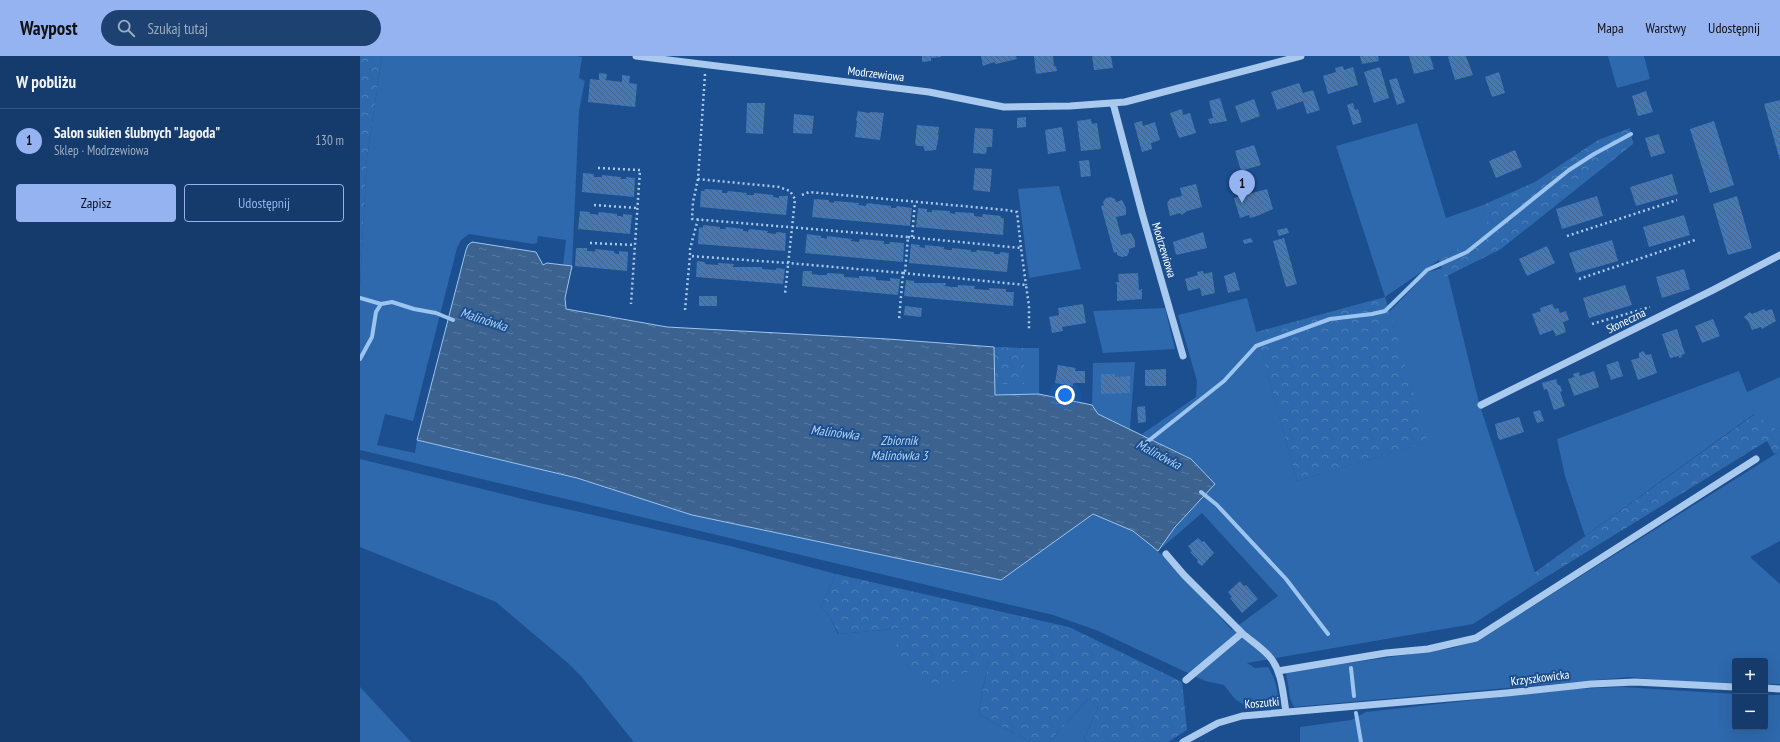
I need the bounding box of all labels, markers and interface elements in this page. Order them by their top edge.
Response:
search box [101,10,381,46]
text: Waypost [20,16,77,40]
icon: search [115,17,137,39]
text: Szukaj tutaj [147,19,208,38]
text: Mapa [1597,19,1624,37]
text: Warstwy [1646,19,1686,37]
text: Udostępnij [1708,19,1760,37]
street label: Modrzewiowa [847,63,905,84]
text: W pobliżu [16,71,76,93]
text: Salon sukien ślubnych "Jagoda" [54,123,220,142]
text: 1 [26,132,32,149]
text: 130 m [315,132,344,149]
text: Sklep · Modrzewiowa [54,142,149,159]
pin: 1 [1229,170,1255,203]
button: Zapisz [16,184,176,222]
button: Udostępnij [184,184,344,222]
street label: Modrzewiowa [1149,220,1180,279]
water label: Malinówka [458,304,510,335]
street label: Słoneczna [1604,305,1648,336]
your location [1055,385,1075,405]
water label: Malinówka [810,421,861,444]
water label: Zbiornik Malinówka 3 [870,432,930,464]
water label: Malinówka [1133,436,1185,474]
map controls [1732,658,1768,730]
button: + [1732,658,1768,694]
street label: Krzyszkowicka [1510,666,1570,689]
street label: Koszutki [1244,694,1280,711]
button: − [1732,694,1768,730]

